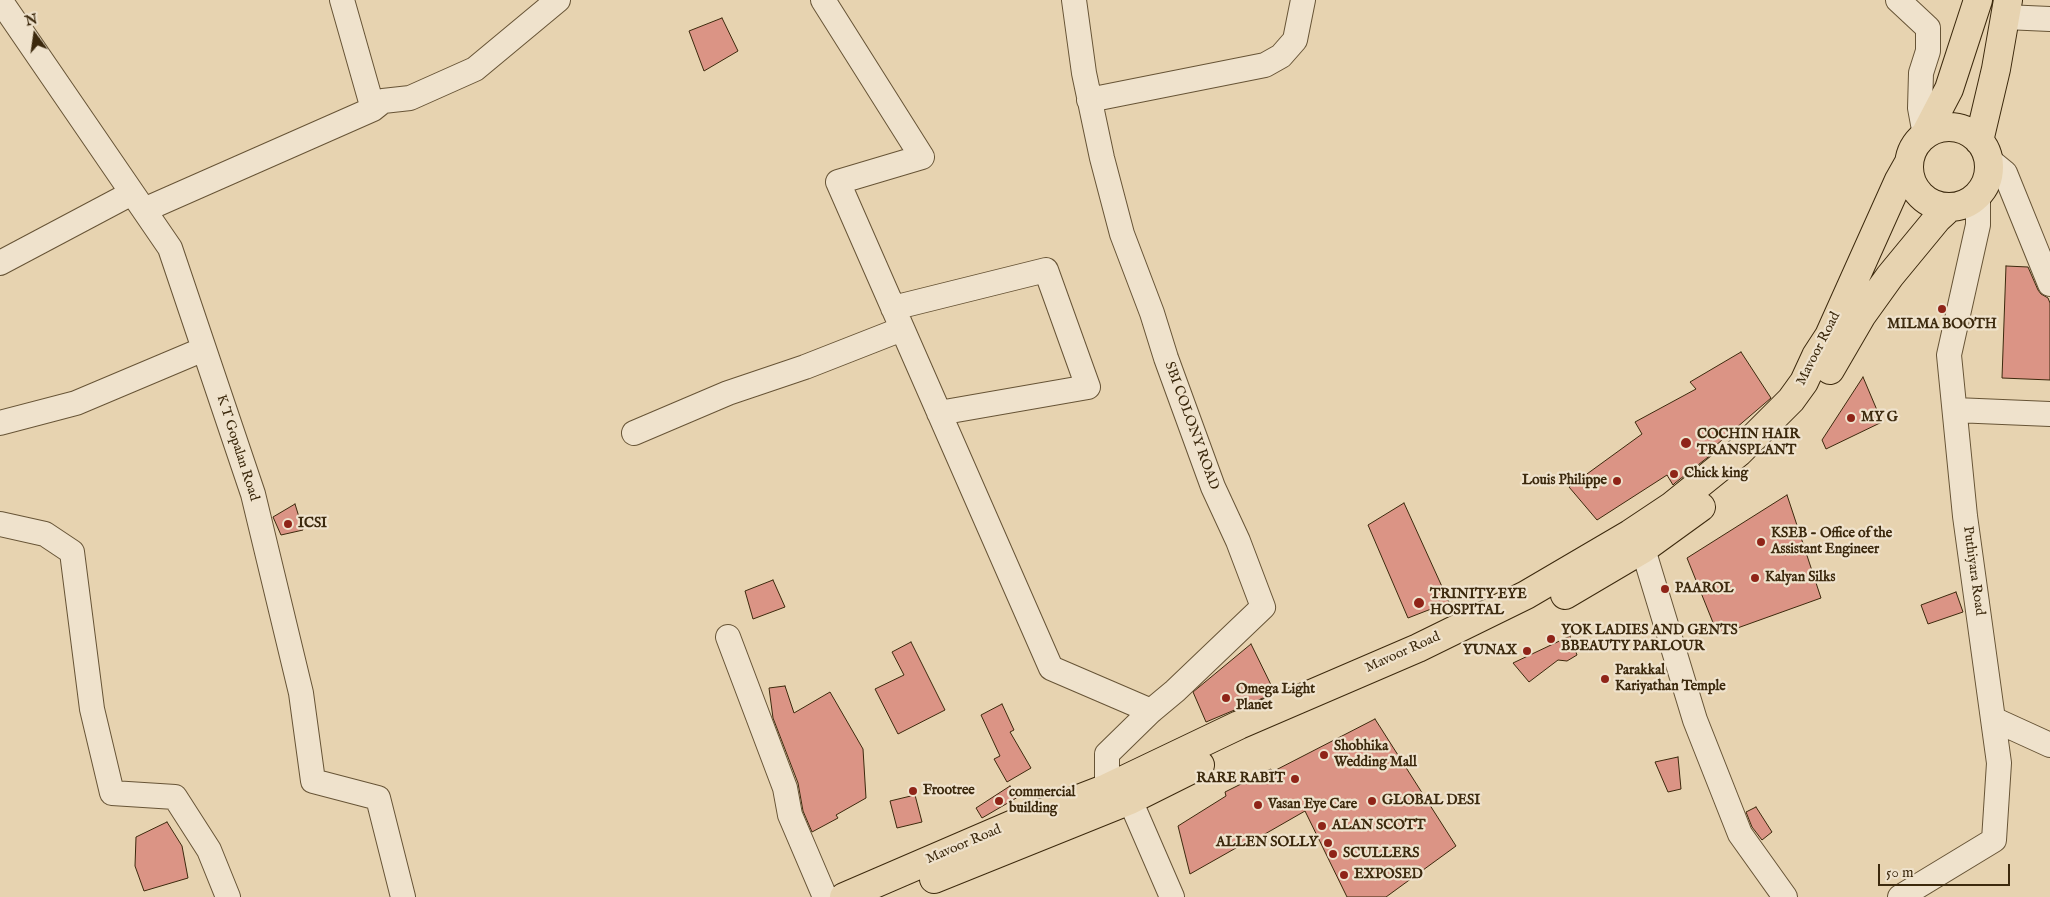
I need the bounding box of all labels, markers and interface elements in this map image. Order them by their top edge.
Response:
north arrow [10,10,60,60]
text: N [23,10,39,31]
marker: MILMA BOOTH [1936,303,1948,315]
street label: Mavoor Road [1793,310,1845,388]
place label: MILMA BOOTH [1887,317,1997,333]
street label: SBI COLONY ROAD [1160,360,1222,492]
street label: K T Gopalan Road [212,393,262,503]
place label: MY G [1861,410,1898,426]
marker: MY G [1845,412,1857,424]
place label: COCHIN HAIR TRANSPLANT [1697,427,1800,460]
marker: COCHIN HAIR TRANSPLANT [1679,436,1693,450]
place label: Chick king [1684,466,1748,482]
marker: Chick king [1668,468,1680,480]
place label: Louis Philippe [1522,473,1607,489]
marker: Louis Philippe [1611,475,1623,487]
place label: ICSI [298,516,327,532]
marker: ICSI [282,518,294,530]
street label: Puthiyara Road [1958,525,1988,617]
place label: KSEB - Office of the Assistant Engineer [1771,526,1892,558]
marker: KSEB - Office of the Assistant Engineer [1755,536,1767,548]
place label: Kalyan Silks [1765,570,1835,586]
marker: Kalyan Silks [1749,572,1761,584]
place label: PAAROL [1675,581,1733,597]
marker: PAAROL [1659,583,1671,595]
place label: TRINITY EYE HOSPITAL [1430,587,1527,620]
marker: TRINITY EYE HOSPITAL [1412,596,1426,610]
place label: YOK LADIES AND GENTS BBEAUTY PARLOUR [1561,623,1738,656]
street label: Mavoor Road [1363,629,1443,677]
marker: YOK LADIES AND GENTS BBEAUTY PARLOUR [1545,633,1557,645]
place label: YUNAX [1463,643,1517,659]
marker: YUNAX [1521,645,1533,657]
place label: Parakkal Kariyathan Temple [1615,663,1726,696]
marker: Parakkal Kariyathan Temple [1599,673,1611,685]
place label: Omega Light Planet [1236,682,1315,714]
marker: Omega Light Planet [1220,692,1232,704]
place label: Shobhika Wedding Mall [1334,739,1417,772]
marker: Shobhika Wedding Mall [1318,749,1330,761]
place label: RARE RABIT [1196,771,1285,787]
marker: RARE RABIT [1289,773,1301,785]
place label: Frootree [923,783,975,799]
marker: Frootree [907,785,919,797]
place label: commercial building [1009,785,1075,818]
place label: GLOBAL DESI [1382,793,1480,809]
marker: commercial building [993,795,1005,807]
marker: GLOBAL DESI [1366,795,1378,807]
place label: Vasan Eye Care [1268,797,1357,813]
marker: Vasan Eye Care [1252,799,1264,811]
place label: ALAN SCOTT [1332,818,1425,834]
marker: ALAN SCOTT [1316,820,1328,832]
street label: Mavoor Road [924,822,1004,868]
place label: ALLEN SOLLY [1216,835,1318,851]
marker: ALLEN SOLLY [1322,837,1334,849]
place label: SCULLERS [1343,846,1419,862]
marker: SCULLERS [1327,848,1339,860]
scale bar [1880,854,2012,886]
text: 50 m [1886,863,1914,882]
place label: EXPOSED [1354,867,1423,883]
marker: EXPOSED [1338,869,1350,881]

